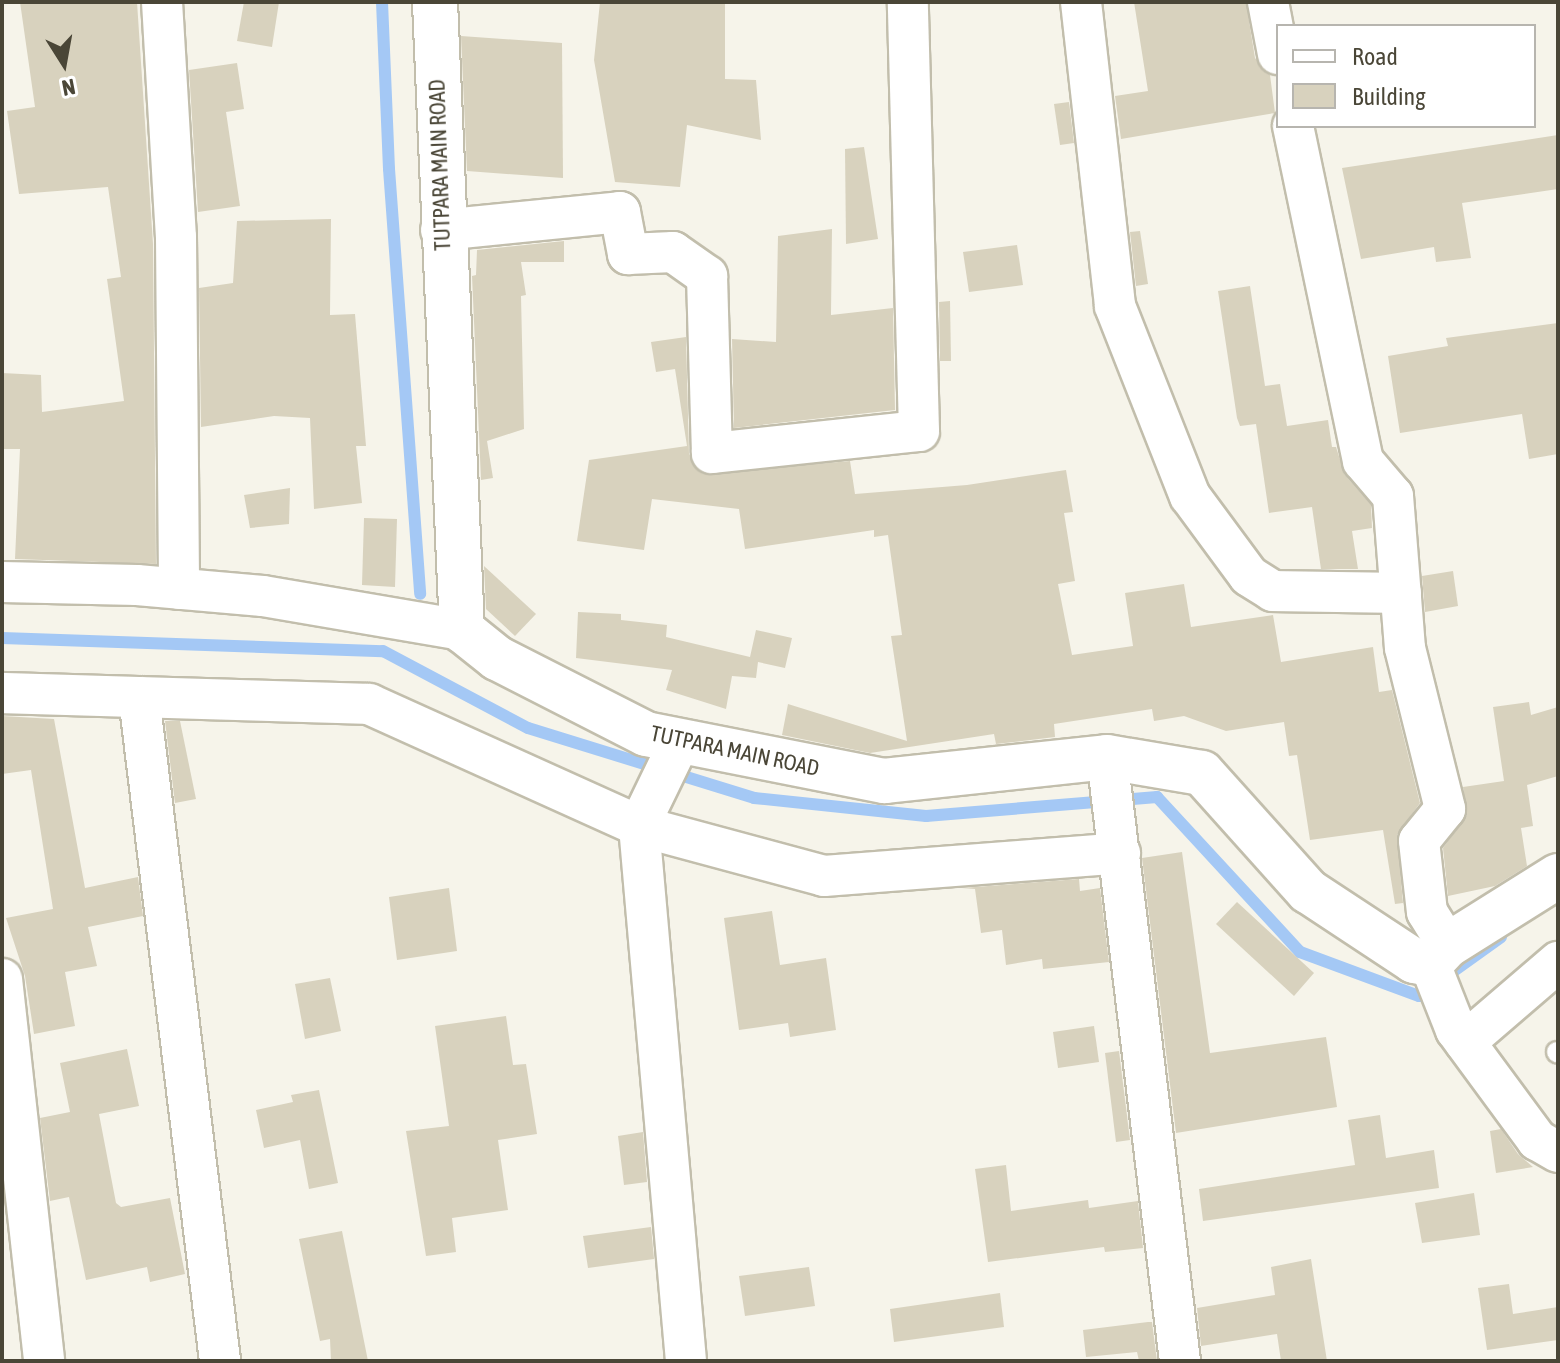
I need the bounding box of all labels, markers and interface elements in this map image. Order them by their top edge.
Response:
north arrow [24,24,104,104]
legend [1276,24,1536,128]
text: Road [1352,43,1398,70]
text: N [60,74,77,102]
street label: TUTPARA MAIN ROAD [424,79,456,251]
text: Building [1352,83,1425,110]
street label: TUTPARA MAIN ROAD [648,720,822,782]

